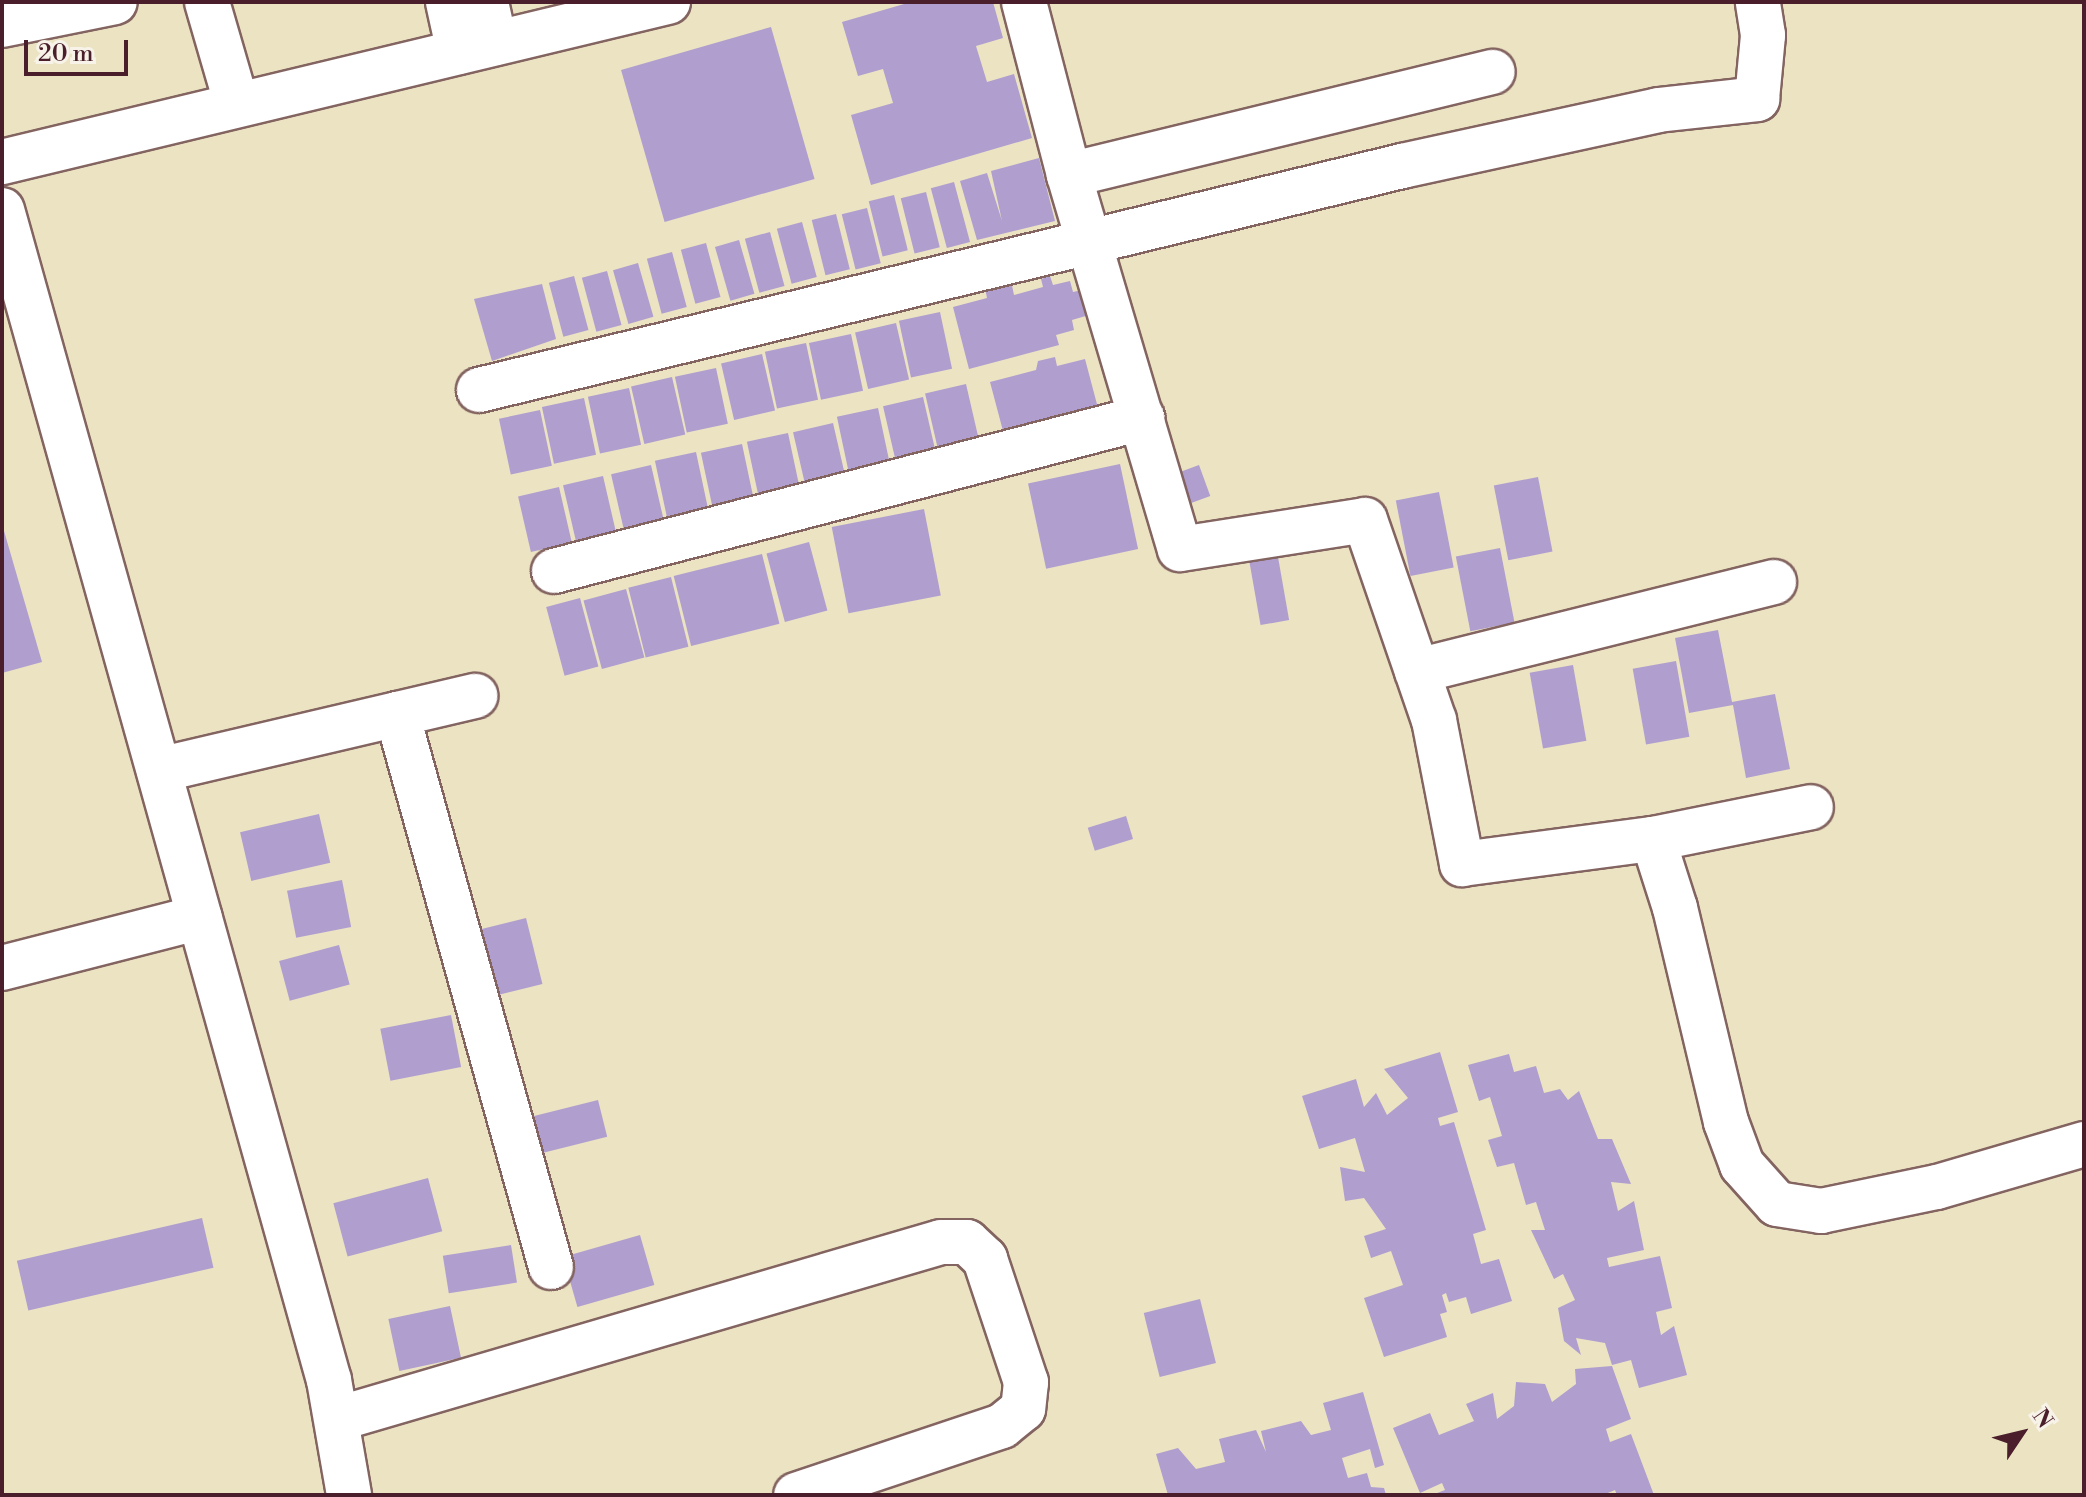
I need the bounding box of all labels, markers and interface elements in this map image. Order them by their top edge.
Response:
scale bar [28,24,132,74]
text: 20 m [38,39,94,69]
north arrow [1982,1393,2062,1473]
text: N [2026,1404,2058,1434]

